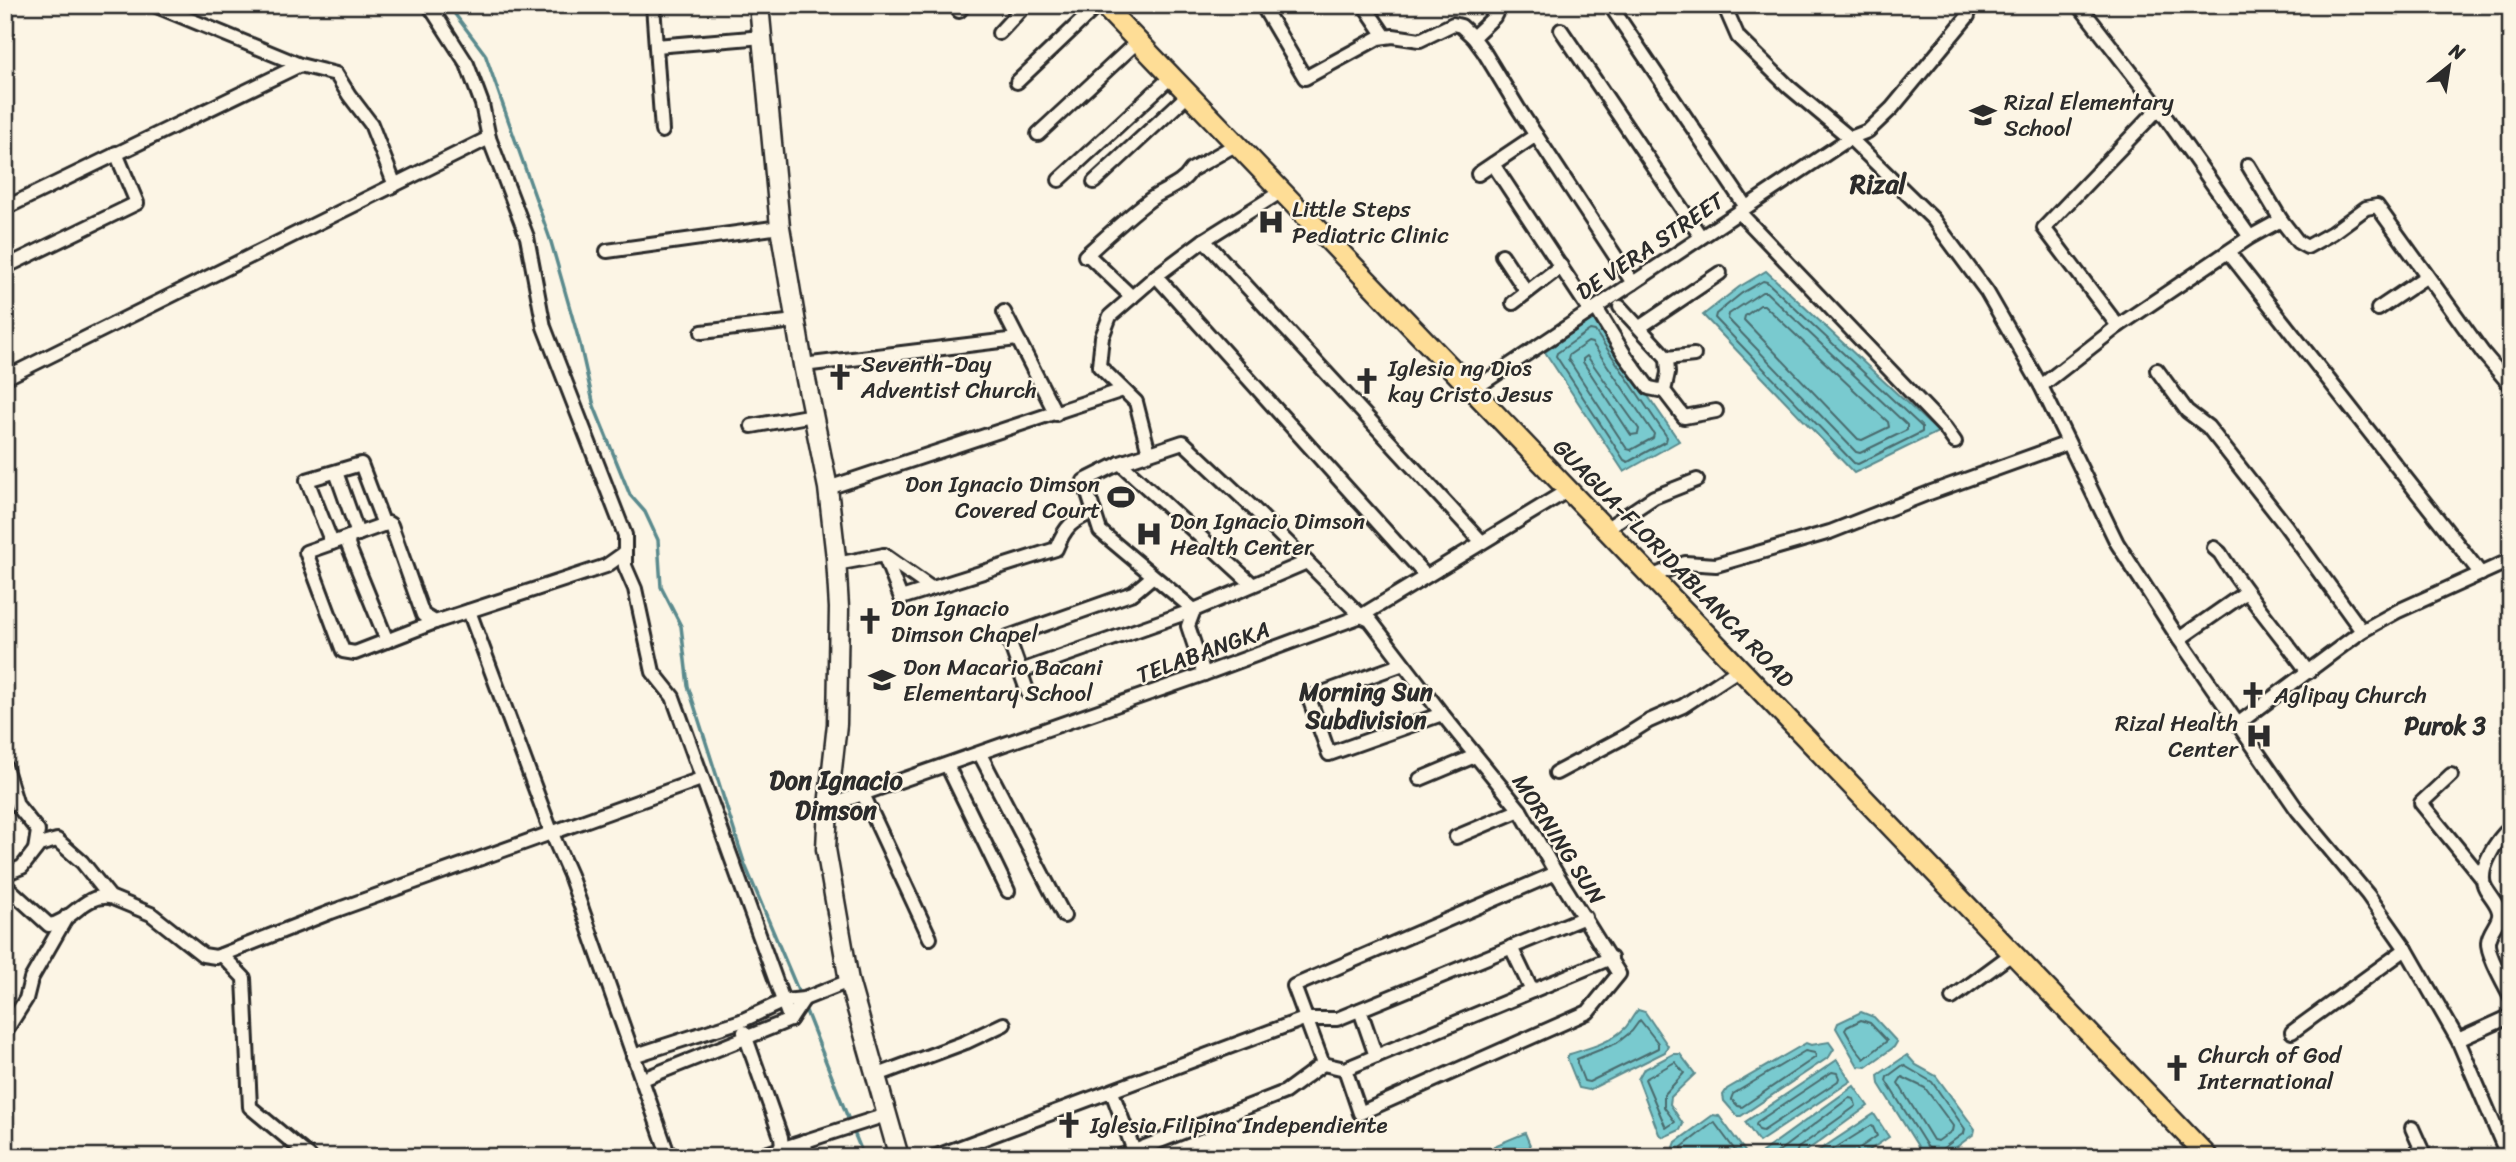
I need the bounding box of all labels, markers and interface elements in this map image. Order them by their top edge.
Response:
north arrow [2414,32,2484,102]
text: N [2442,34,2472,70]
place label: Rizal Elementary School [2004,82,2174,149]
school or university icon: Rizal Elementary School [1968,100,1998,130]
district label: Rizal [1849,161,1907,207]
street label: DE VERA STREET [1567,181,1734,312]
place label: Little Steps Pediatric Clinic [1292,189,1449,256]
hospital icon: Little Steps Pediatric Clinic [1256,207,1286,237]
place label: Seventh-Day Adventist Church [860,344,1037,411]
place label: Iglesia ng Dios kay Cristo Jesus [1387,348,1553,415]
church icon: Seventh-Day Adventist Church [825,362,855,392]
church icon: Iglesia ng Dios kay Cristo Jesus [1352,366,1382,396]
street label: GUAGUA-FLORIDABLANCA ROAD [1543,429,1805,698]
place label: Don Ignacio Dimson Covered Court [905,464,1100,531]
sports icon: Don Ignacio Dimson Covered Court [1106,482,1136,512]
place label: Don Ignacio Dimson Health Center [1170,501,1365,568]
hospital icon: Don Ignacio Dimson Health Center [1134,519,1164,549]
place label: Don Ignacio Dimson Chapel [891,588,1038,655]
church icon: Don Ignacio Dimson Chapel [855,606,885,636]
street label: TELABANGKA [1130,609,1276,696]
place label: Don Macario Bacani Elementary School [903,647,1103,714]
school or university icon: Don Macario Bacani Elementary School [867,665,897,695]
district label: Morning Sun Subdivision [1298,671,1433,741]
place label: Aglipay Church [2273,675,2427,716]
church icon: Aglipay Church [2238,680,2268,710]
place label: Rizal Health Center [2115,703,2240,770]
district label: Purok 3 [2404,705,2487,747]
hospital icon: Rizal Health Center [2244,721,2274,751]
district label: Don Ignacio Dimson [769,757,904,833]
street label: MORNING SUN [1501,765,1617,913]
place label: Church of God International [2197,1035,2343,1102]
church icon: Church of God International [2162,1053,2192,1083]
place label: Iglesia Filipina Independiente [1089,1105,1388,1146]
church icon: Iglesia Filipina Independiente [1054,1110,1084,1140]

